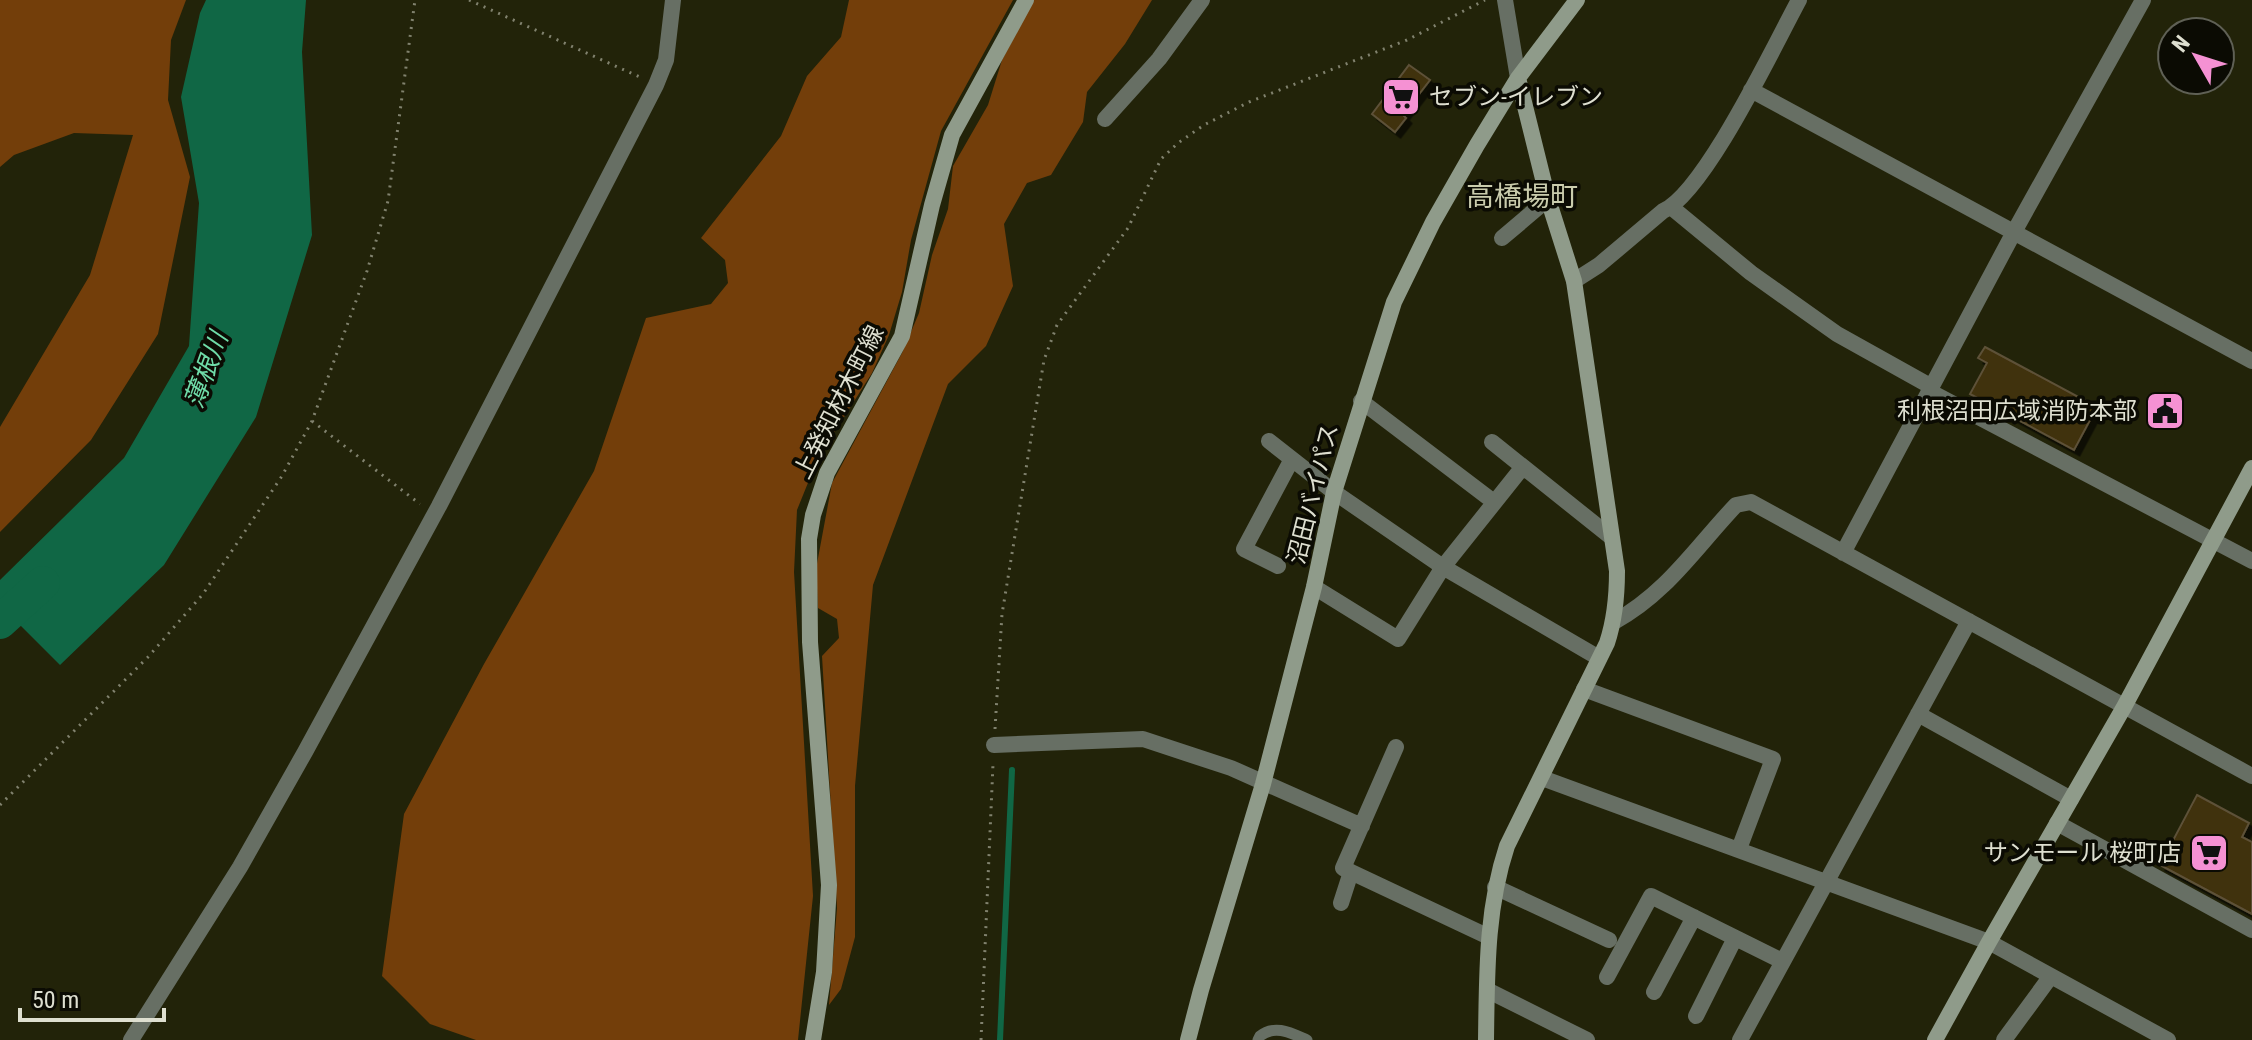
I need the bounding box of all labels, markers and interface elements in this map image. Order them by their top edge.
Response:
north arrow [2156,16,2236,96]
text: N [2167,31,2195,57]
supermarket icon: セブン-イレブン [1380,76,1422,118]
place label: セブン-イレブン [1429,83,1603,111]
district label: 高橋場町 [1466,180,1578,213]
street label: 上発知材木町線 [788,321,890,483]
water label: 薄根川 [179,325,234,412]
public building icon: 利根沼田広域消防本部 [2144,390,2186,432]
place label: 利根沼田広域消防本部 [1897,397,2137,425]
street label: 沼田バイパス [1282,421,1344,567]
supermarket icon: サンモール 桜町店 [2188,832,2230,874]
place label: サンモール 桜町店 [1983,839,2181,867]
scale bar [20,972,164,1022]
text: 50 m [32,986,79,1014]

